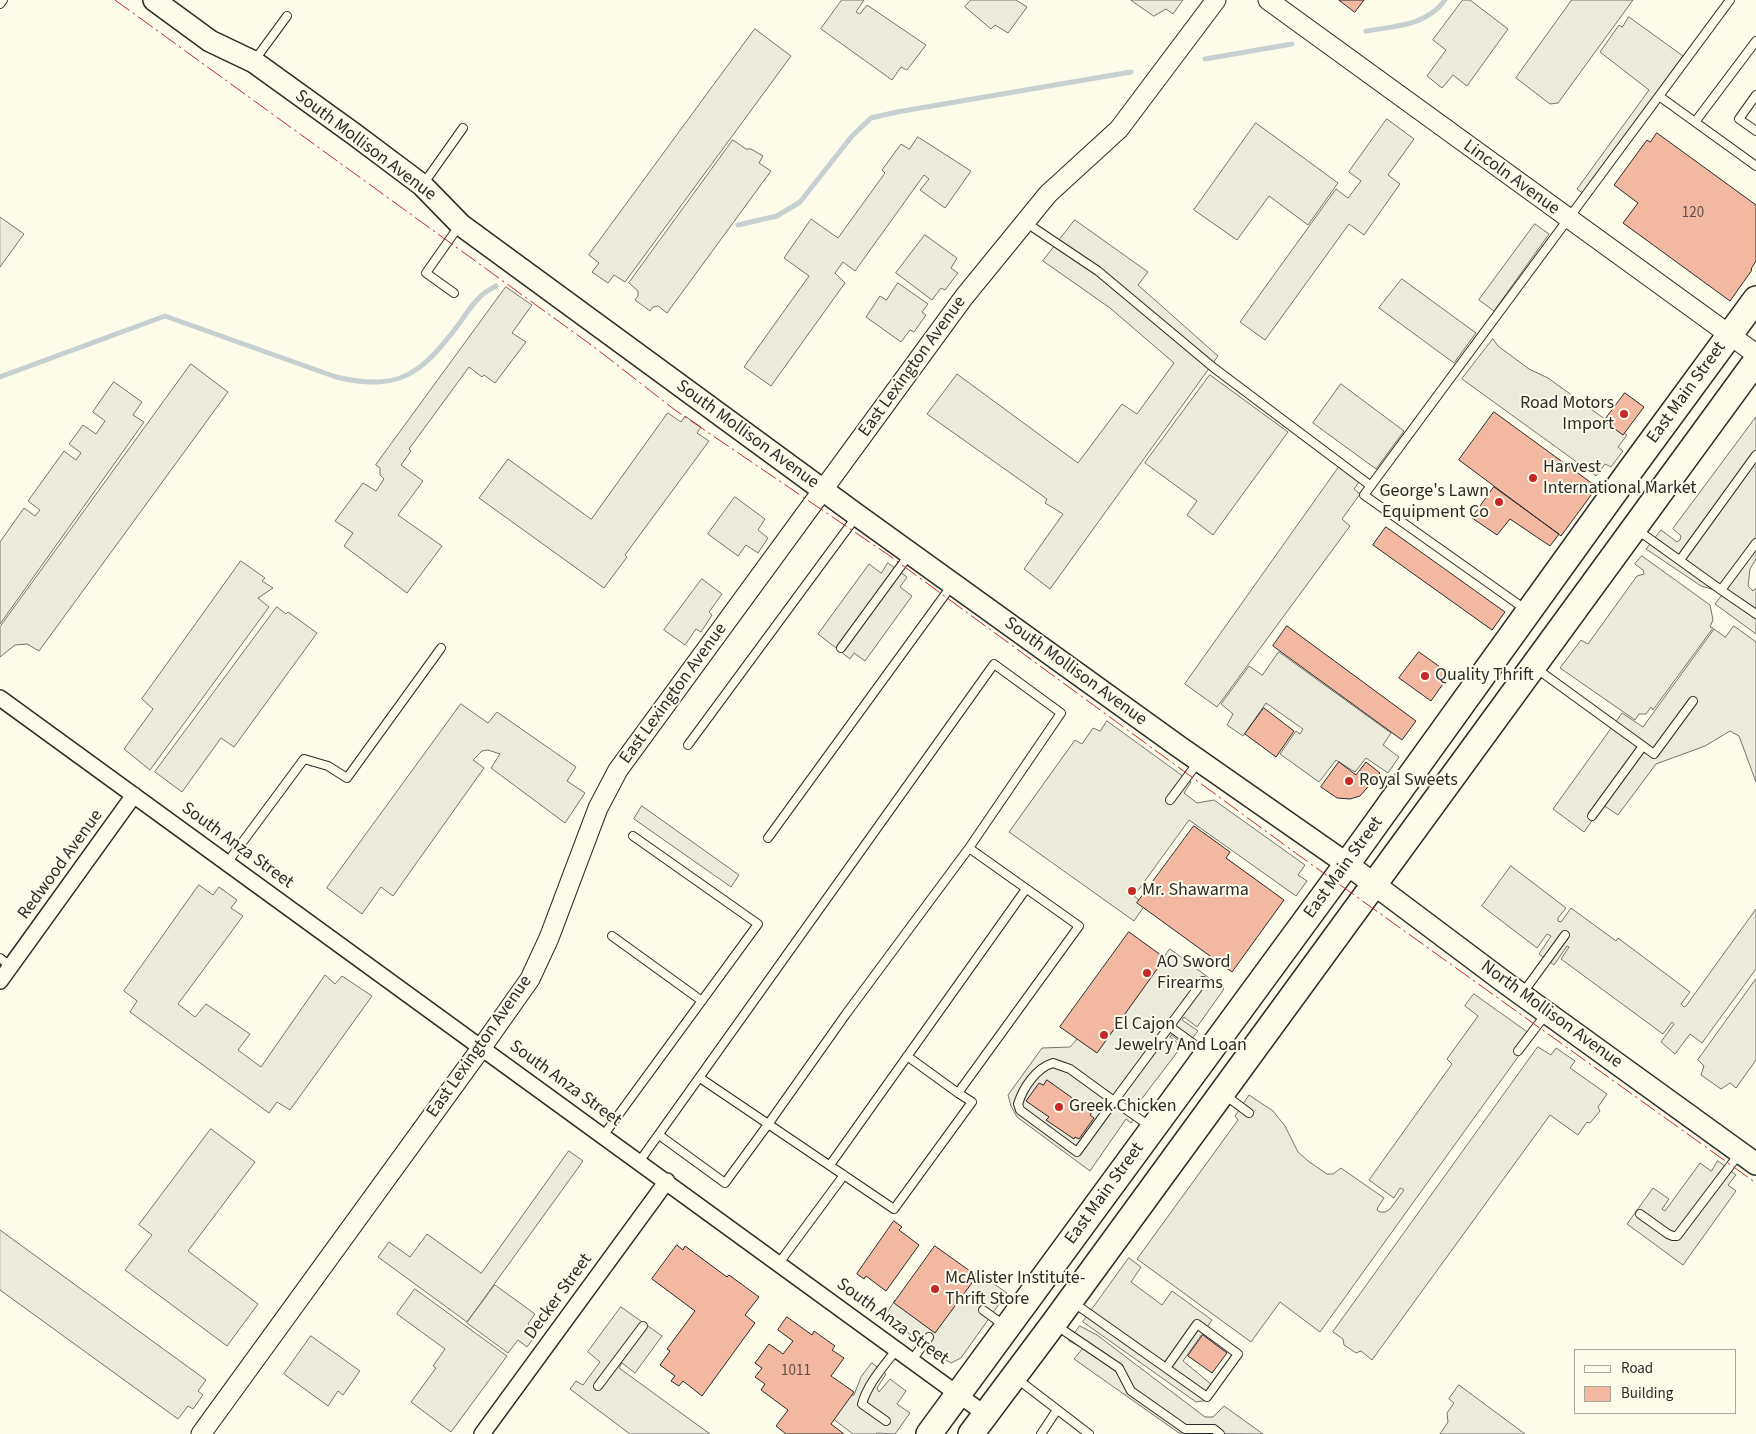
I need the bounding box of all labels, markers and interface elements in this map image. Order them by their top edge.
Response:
street label: South Mollison Avenue [290,86,440,206]
street label: Lincoln Avenue [1458,136,1564,220]
house number: 120 [1682,205,1704,223]
street label: East Lexington Avenue [855,292,971,442]
street label: East Main Street [1643,338,1731,448]
street label: South Mollison Avenue [671,376,823,494]
place label: Road Motors Import [1520,393,1614,436]
marker: Road Motors Import [1618,408,1630,420]
place label: Harvest International Market [1543,457,1696,499]
marker: Harvest International Market [1527,472,1539,484]
place label: George's Lawn Equipment Co [1380,481,1489,524]
marker: George's Lawn Equipment Co [1493,496,1505,508]
street label: South Mollison Avenue [999,613,1151,731]
street label: East Lexington Avenue [616,619,732,769]
place label: Quality Thrift [1435,665,1534,687]
marker: Quality Thrift [1419,670,1431,682]
place label: Royal Sweets [1359,770,1458,792]
marker: Royal Sweets [1343,775,1355,787]
street label: South Anza Street [177,798,297,894]
street label: Redwood Avenue [14,806,108,924]
street label: East Main Street [1300,813,1388,923]
place label: Mr. Shawarma [1142,880,1249,902]
marker: Mr. Shawarma [1126,885,1138,897]
place label: AO Sword Firearms [1157,952,1230,994]
street label: North Mollison Avenue [1476,956,1626,1074]
marker: AO Sword Firearms [1141,967,1153,979]
street label: East Lexington Avenue [423,972,537,1122]
place label: El Cajon Jewelry And Loan [1114,1014,1247,1056]
marker: El Cajon Jewelry And Loan [1098,1029,1110,1041]
street label: South Anza Street [505,1036,625,1132]
place label: Greek Chicken [1069,1096,1177,1118]
marker: Greek Chicken [1053,1101,1065,1113]
street label: East Main Street [1061,1139,1149,1249]
street label: Decker Street [521,1250,597,1344]
place label: McAlister Institute- Thrift Store [945,1268,1086,1310]
street label: South Anza Street [832,1274,952,1370]
marker: McAlister Institute- Thrift Store [929,1283,941,1295]
legend [1574,1349,1736,1414]
text: Road [1621,1358,1653,1379]
house number: 1011 [781,1363,811,1381]
text: Building [1621,1383,1673,1404]

